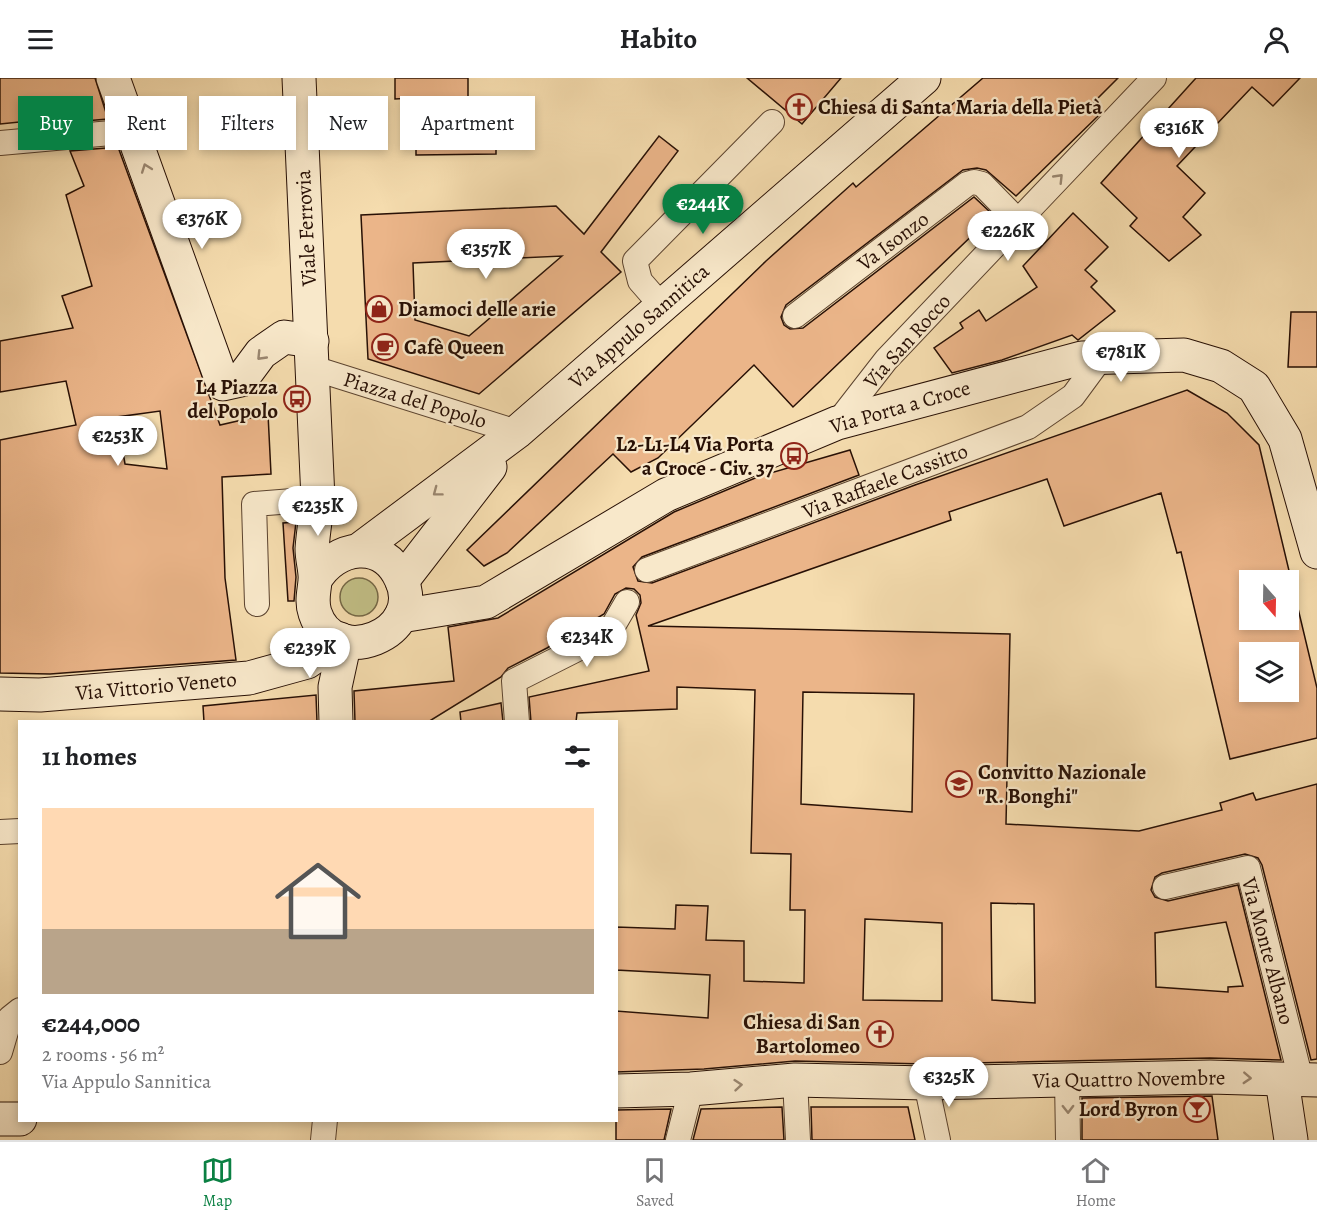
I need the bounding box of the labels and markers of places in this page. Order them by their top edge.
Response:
church icon: Chiesa di Santa Maria della Pietà [784,92,814,122]
place label: Chiesa di Santa Maria della Pietà [818,93,1103,121]
pin: €316K [1137,108,1221,159]
pin: €244K [661,184,745,235]
pin: €376K [160,199,244,250]
pin: €226K [966,211,1050,262]
pin: €357K [444,229,528,280]
shop icon: Diamoci delle arie [364,294,394,324]
place label: Diamoci delle arie [398,295,556,323]
cafe icon: Cafè Queen [370,332,400,362]
pin: €781K [1079,332,1163,383]
place label: Cafè Queen [404,333,505,361]
place label: L4 Piazza del Popolo [187,373,279,425]
bus stop icon: L4 Piazza del Popolo [282,384,312,414]
pin: €253K [76,416,160,467]
place label: L2-L1-L4 Via Porta a Croce - Civ. 37 [616,430,775,482]
bus stop icon: L2-L1-L4 Via Porta a Croce - Civ. 37 [779,441,809,471]
pin: €235K [276,486,360,537]
pin: €234K [545,617,629,668]
pin: €239K [268,628,352,679]
place label: Convitto Nazionale "R. Bonghi" [978,758,1146,810]
school or university icon: Convitto Nazionale "R. Bonghi" [944,769,974,799]
place label: Chiesa di San Bartolomeo [743,1008,860,1060]
church icon: Chiesa di San Bartolomeo [865,1019,895,1049]
pin: €325K [907,1057,991,1108]
bar icon: Lord Byron [1182,1094,1212,1124]
place label: Lord Byron [1079,1095,1178,1123]

